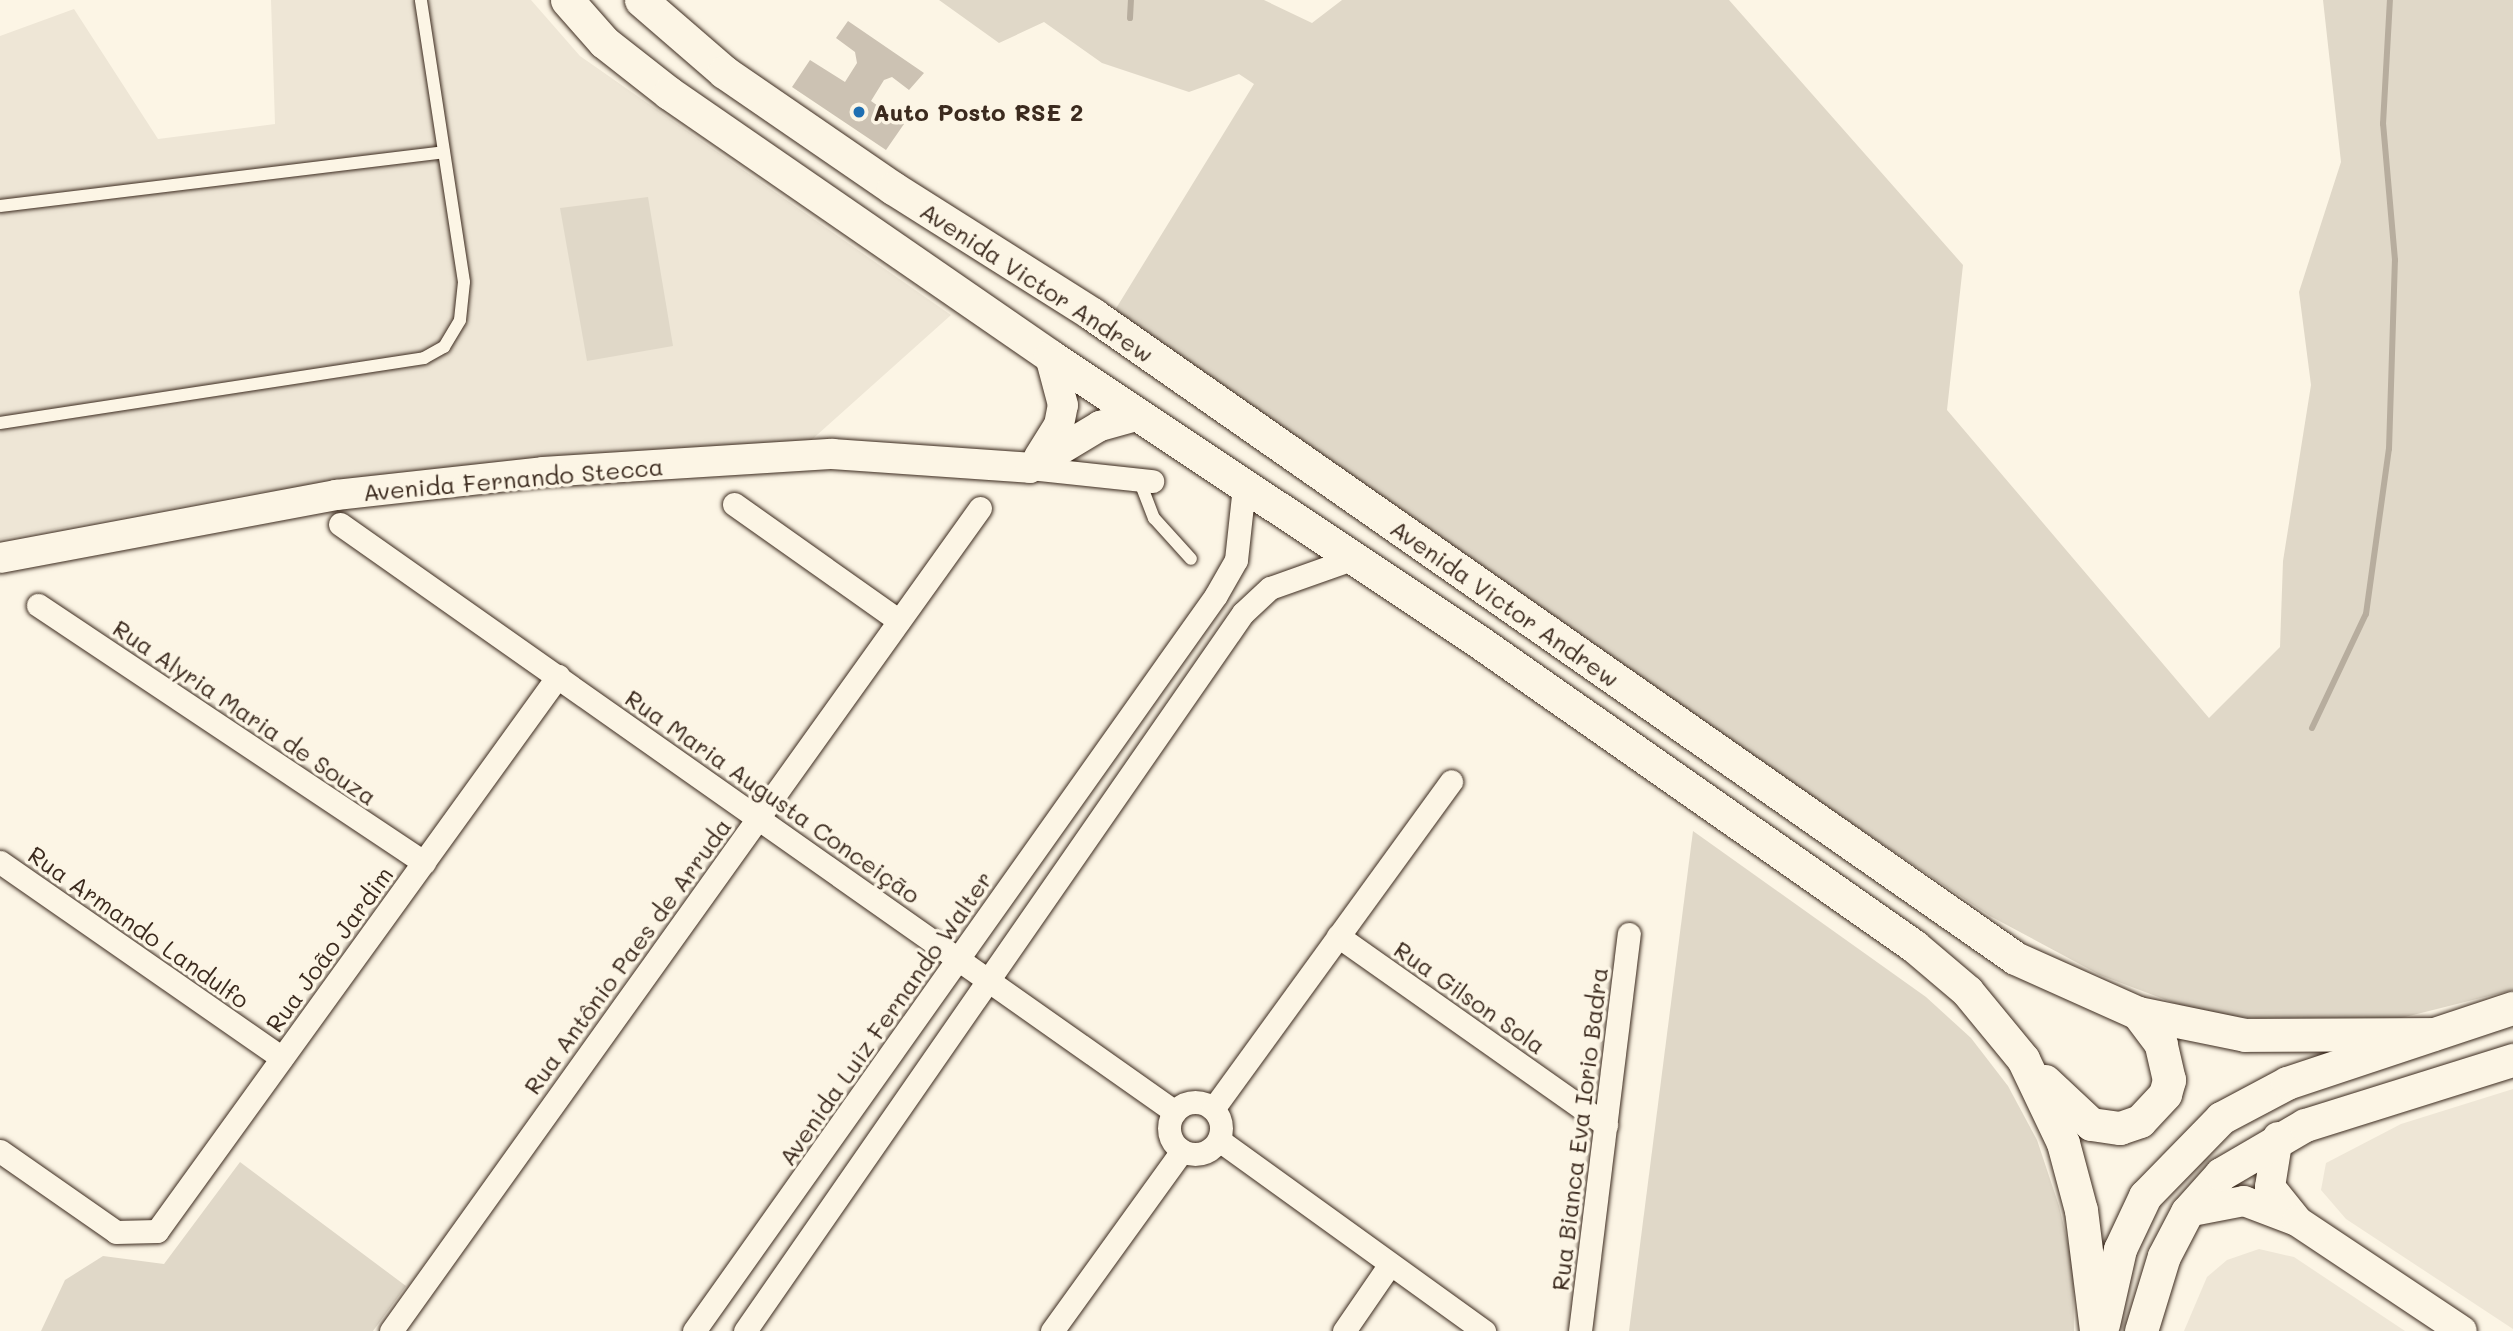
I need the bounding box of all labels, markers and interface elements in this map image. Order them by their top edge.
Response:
place label: Auto Posto RSE 2 [873,98,1083,126]
marker: Auto Posto RSE 2 [851,104,867,120]
street label: Avenida Victor Andrew [915,196,1159,368]
street label: Avenida Fernando Stecca [362,452,664,506]
street label: Avenida Victor Andrew [1385,513,1625,693]
street label: Rua Alyria Maria de Souza [108,613,382,811]
street label: Rua Maria Augusta Conceição [620,683,926,909]
street label: Rua Antônio Paes de Arruda [517,812,737,1100]
street label: Rua Armando Landulfo [23,840,255,1014]
street label: Rua João Jardim [259,861,399,1037]
street label: Avenida Luiz Fernando Walter [772,865,998,1171]
street label: Rua Gilson Sola [1389,934,1551,1060]
street label: Rua Bianca Eva Iorio Badra [1545,966,1613,1292]

